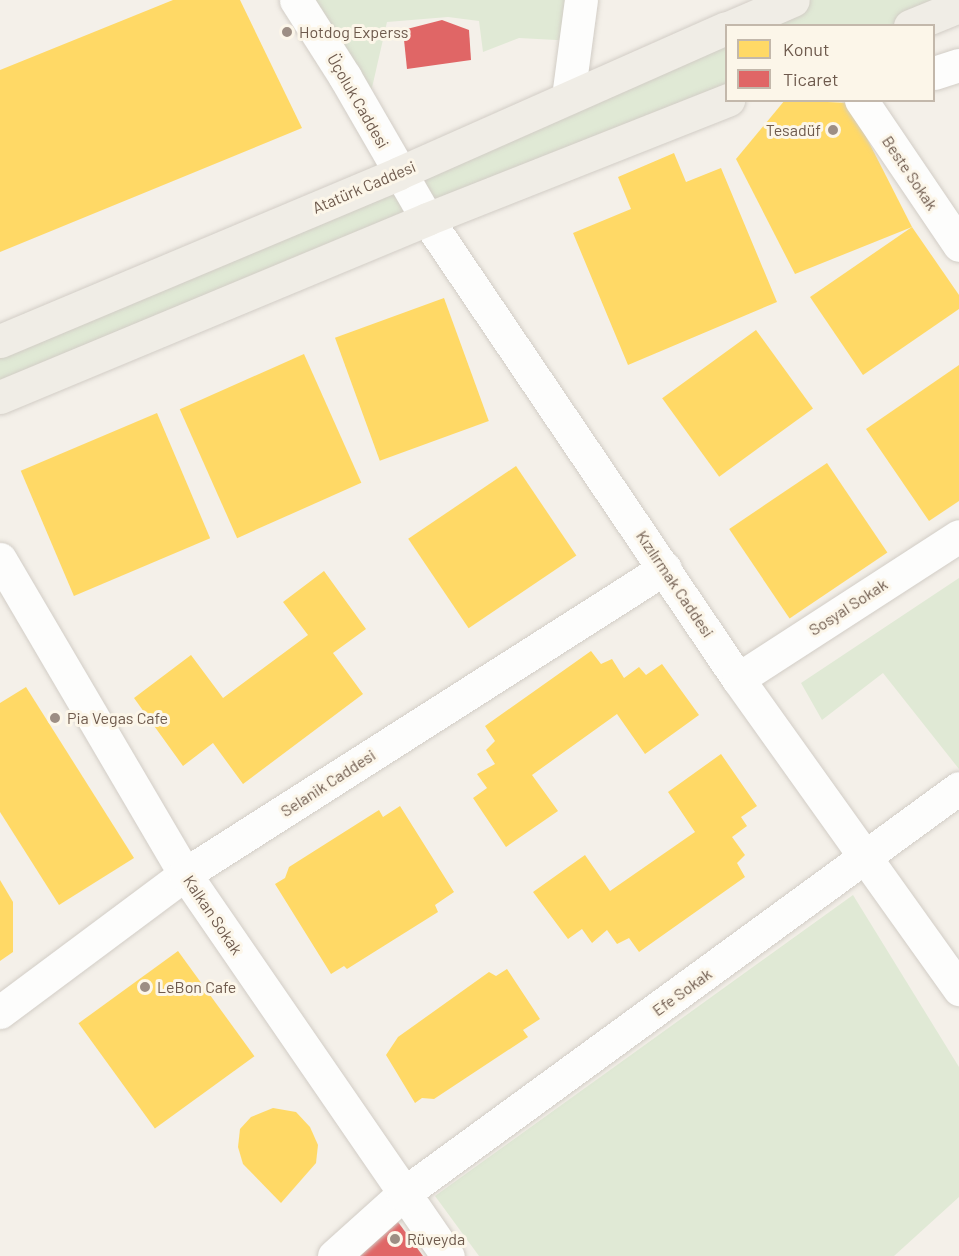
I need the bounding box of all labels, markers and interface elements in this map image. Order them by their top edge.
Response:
place label: Hotdog Experss [299,22,408,42]
legend [725,24,935,102]
marker: Hotdog Experss [280,25,294,39]
text: Konut [783,38,829,60]
street label: Üçoluk Caddesi [323,50,393,152]
text: Ticaret [783,68,839,90]
place label: Tesadüf [766,120,821,140]
marker: Tesadüf [826,123,840,137]
street label: Beste Sokak [878,132,942,214]
street label: Atatürk Caddesi [309,157,419,217]
street label: Kızılırmak Caddesi [632,527,718,641]
street label: Sosyal Sokak [805,575,891,639]
place label: Pia Vegas Cafe [67,708,168,728]
marker: Pia Vegas Cafe [48,711,62,725]
street label: Selanik Caddesi [277,745,379,821]
street label: Kalkan Sokak [179,872,247,958]
street label: Efe Sokak [649,964,715,1020]
place label: LeBon Cafe [157,977,236,997]
marker: LeBon Cafe [138,980,152,994]
place label: Rüveyda [407,1229,465,1249]
marker: Rüveyda [388,1232,402,1246]

